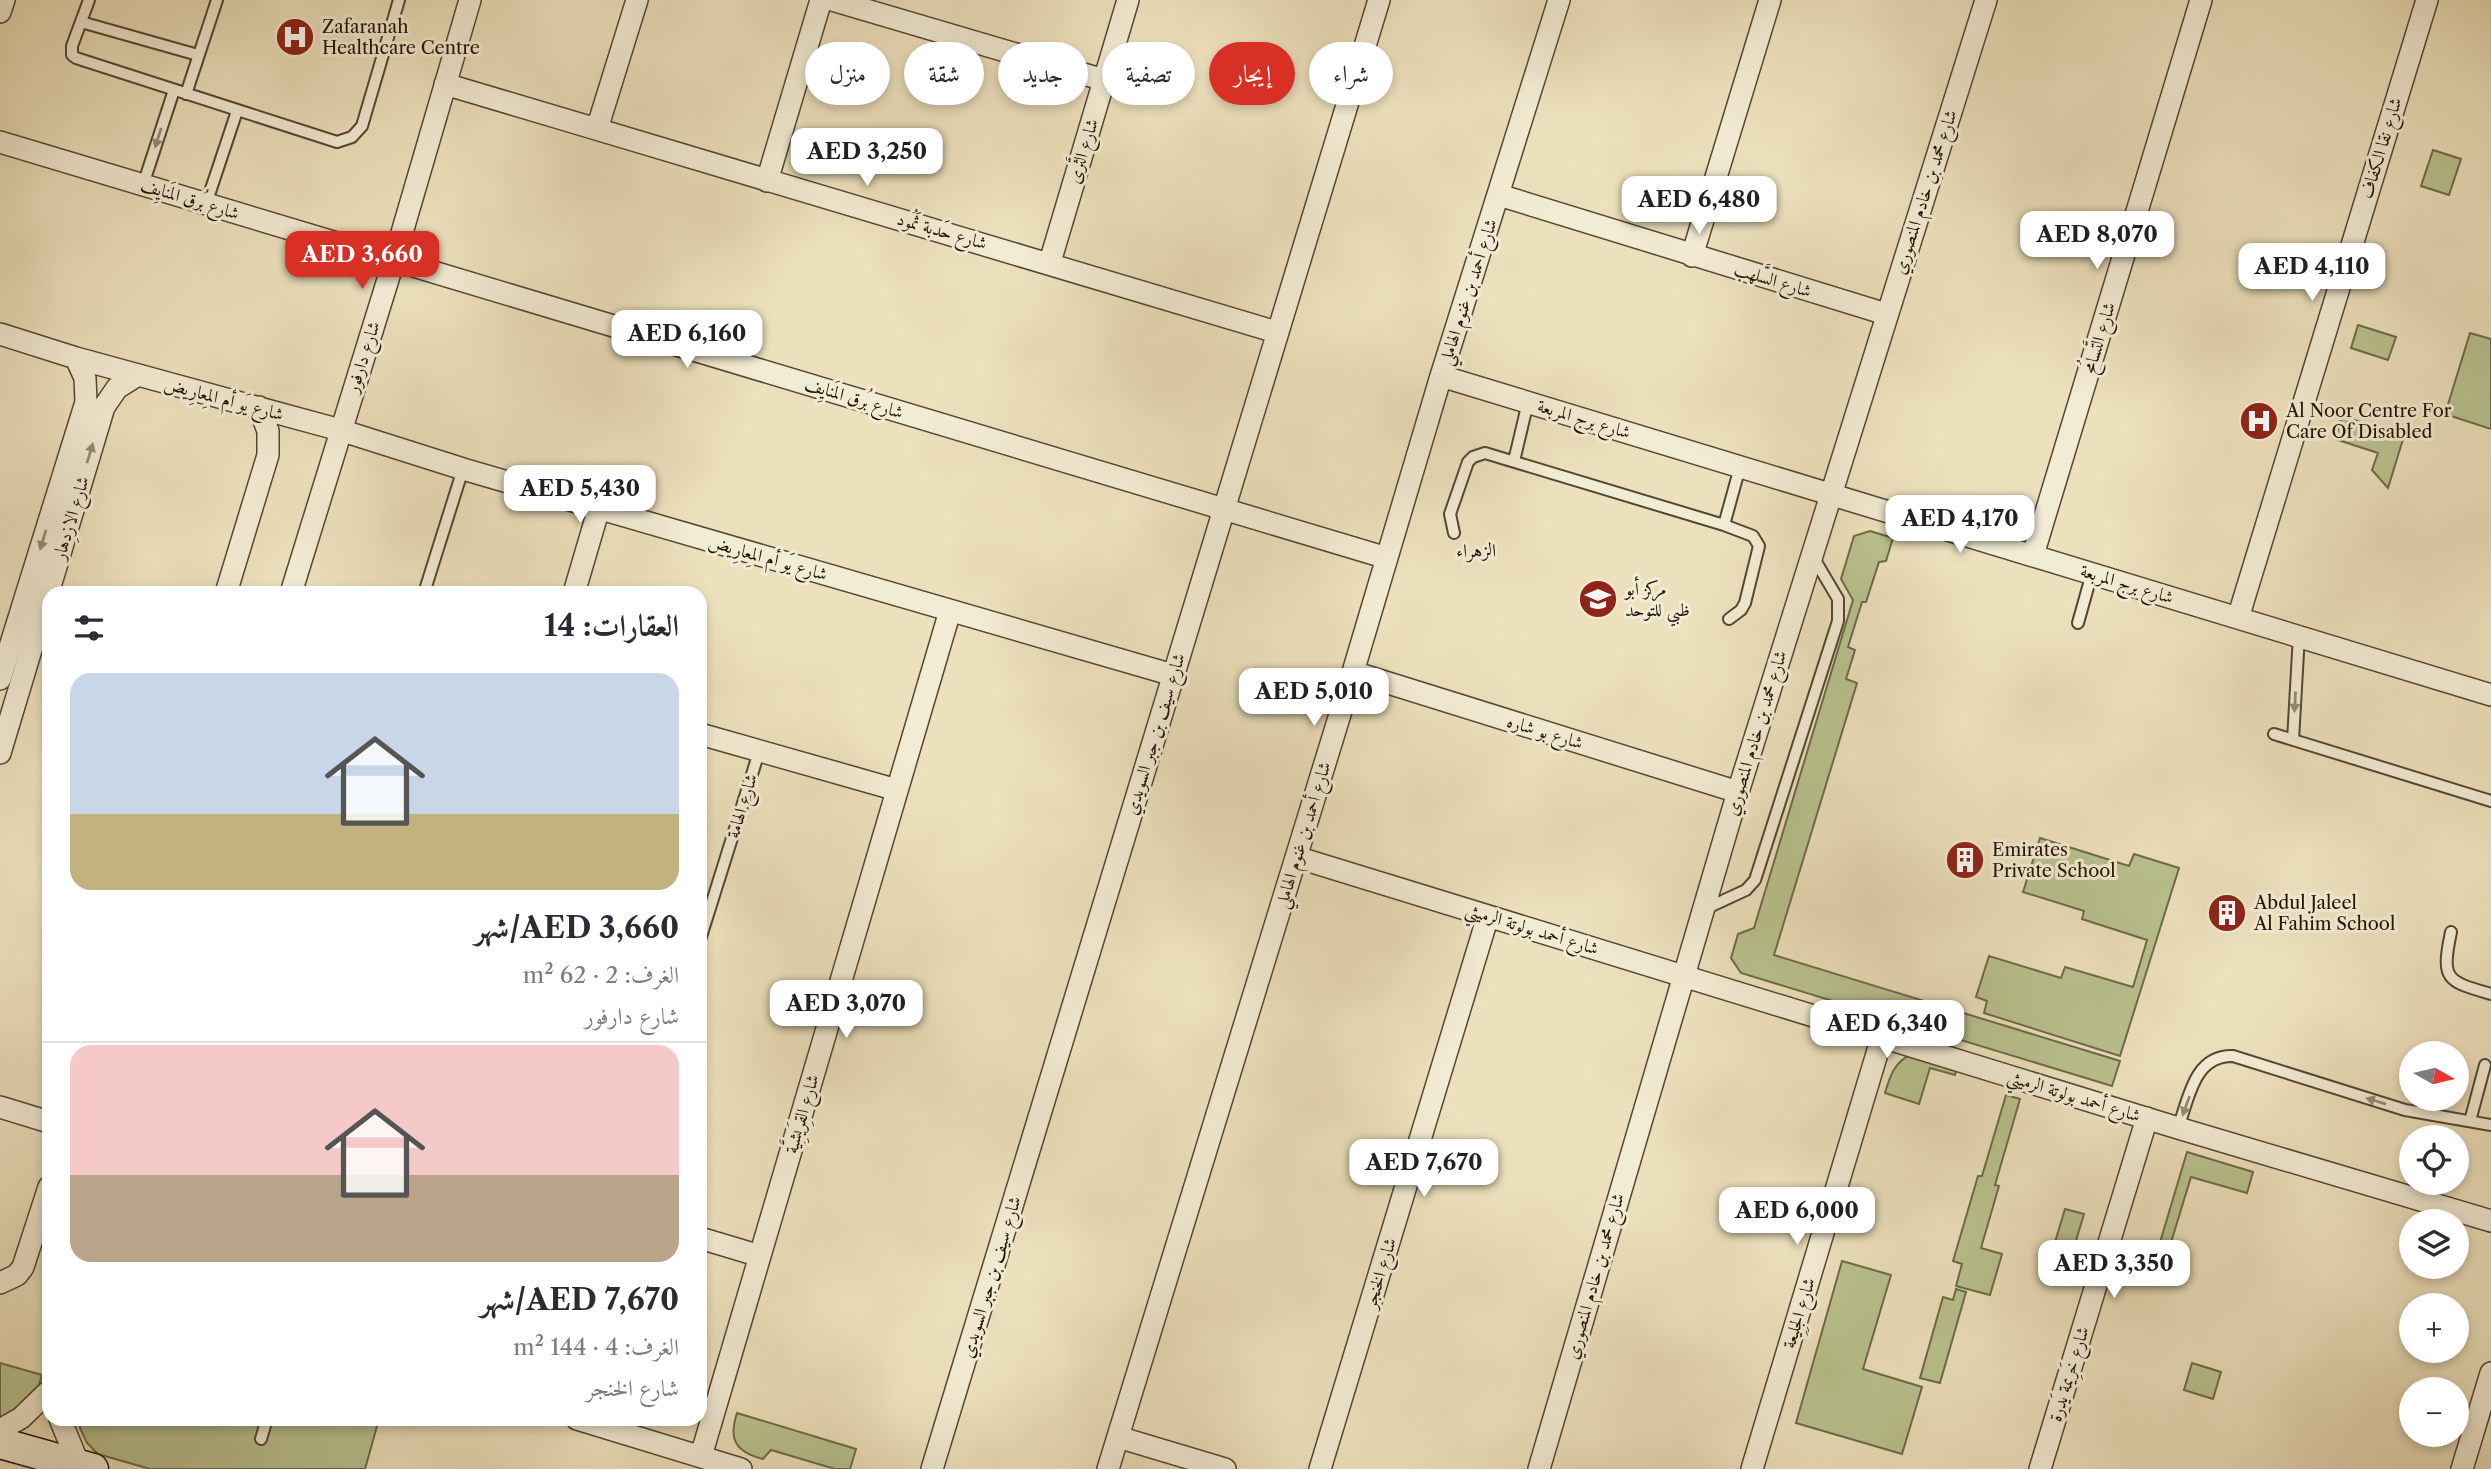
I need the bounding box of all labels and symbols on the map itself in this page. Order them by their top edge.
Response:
hospital icon: Zafaranah Healthcare Centre [274,16,316,58]
place label: Zafaranah Healthcare Centre [322,16,480,59]
street label: شارع نقا الكفاف [2355,95,2411,202]
street label: شارع محمد بن خادم المنصوري [1888,107,1967,279]
street label: شارع الثَّرى [1059,115,1107,187]
one-way arrow [153,127,163,148]
pin: AED 3,250 [787,128,947,188]
street label: شارع بُرق المَنايِف [137,170,243,228]
pin: AED 6,480 [1619,176,1779,236]
street label: شارع حَدبة ثَمُود [893,204,991,258]
pin: AED 8,070 [2017,212,2177,271]
street label: شارع أحمد بن غنوم الهاملي [1432,216,1508,370]
pin: AED 3,660 [282,232,442,291]
pin: AED 4,110 [2232,244,2392,303]
street label: شارع السَّلهب [1730,254,1816,306]
street label: شارع التَّسامُح [2074,298,2125,378]
pin: AED 6,160 [607,310,767,370]
street label: شارع دارفور [340,318,389,399]
street label: شارع بُرق المَنايِف [801,369,907,427]
street label: شارع يَو أم المِعارِيض [161,371,287,430]
street label: شارع برج المربعة [1533,394,1633,448]
hospital icon: Al Noor Centre For Care Of Disabled [2238,400,2280,442]
place label: Al Noor Centre For Care Of Disabled [2285,400,2452,443]
one-way arrow [86,442,96,463]
pin: AED 5,430 [500,466,660,525]
street label: شارع الازدِهار [47,474,98,566]
pin: AED 4,170 [1880,496,2040,555]
street label: شارع يَو أم المِعارِيض [705,529,831,590]
one-way arrow [37,530,47,551]
district label: الزهراء [1456,539,1496,563]
street label: شارع برج المربعة [2076,559,2176,613]
place label: مركز أبو ظبي للتوحد [1623,576,1690,627]
school or university icon: مركز أبو ظبي للتوحد [1577,578,1619,620]
street label: شارع محمد بن خادم المنصوري [1720,648,1796,820]
street label: شارع سيف بن جبر السويدي [1120,651,1194,819]
pin: AED 5,010 [1234,668,1394,728]
one-way arrow [2289,691,2300,713]
street label: شارع بو شاره [1503,710,1586,758]
street label: شارع أحمد بن غنوم الهاملي [1268,758,1342,913]
street label: شارع الهامة [722,771,766,842]
building icon: Emirates Private School [1944,839,1986,881]
place label: Emirates Private School [1992,839,2116,882]
building icon: Abdul Jaleel Al Fahim School [2206,892,2248,934]
place label: Abdul Jaleel Al Fahim School [2253,892,2395,935]
street label: شارع أحمد بولوتة الرميثي [1461,896,1602,965]
pin: AED 3,070 [766,981,926,1040]
pin: AED 6,340 [1807,1000,1967,1060]
north arrow [2399,1041,2469,1111]
street label: شارع أحمد بولوتة الرميثي [2003,1063,2144,1132]
street label: شارع القِرَيشِيَّة [776,1071,828,1157]
one-way arrow [2366,1095,2387,1105]
one-way arrow [2180,1096,2191,1117]
pin: AED 7,670 [1344,1140,1504,1199]
pin: AED 6,000 [1717,1188,1877,1247]
street label: شارع محمد بن خادم المنصوري [1561,1190,1634,1363]
street label: شارع سيف بن جبر السويدي [956,1194,1030,1362]
street label: شارع الخنجر [1358,1235,1405,1314]
pin: AED 3,350 [2034,1240,2194,1300]
street label: شارع الجِلِيعة [1778,1275,1824,1352]
street label: شارع خَرِيمة يَدرة [2042,1323,2098,1425]

